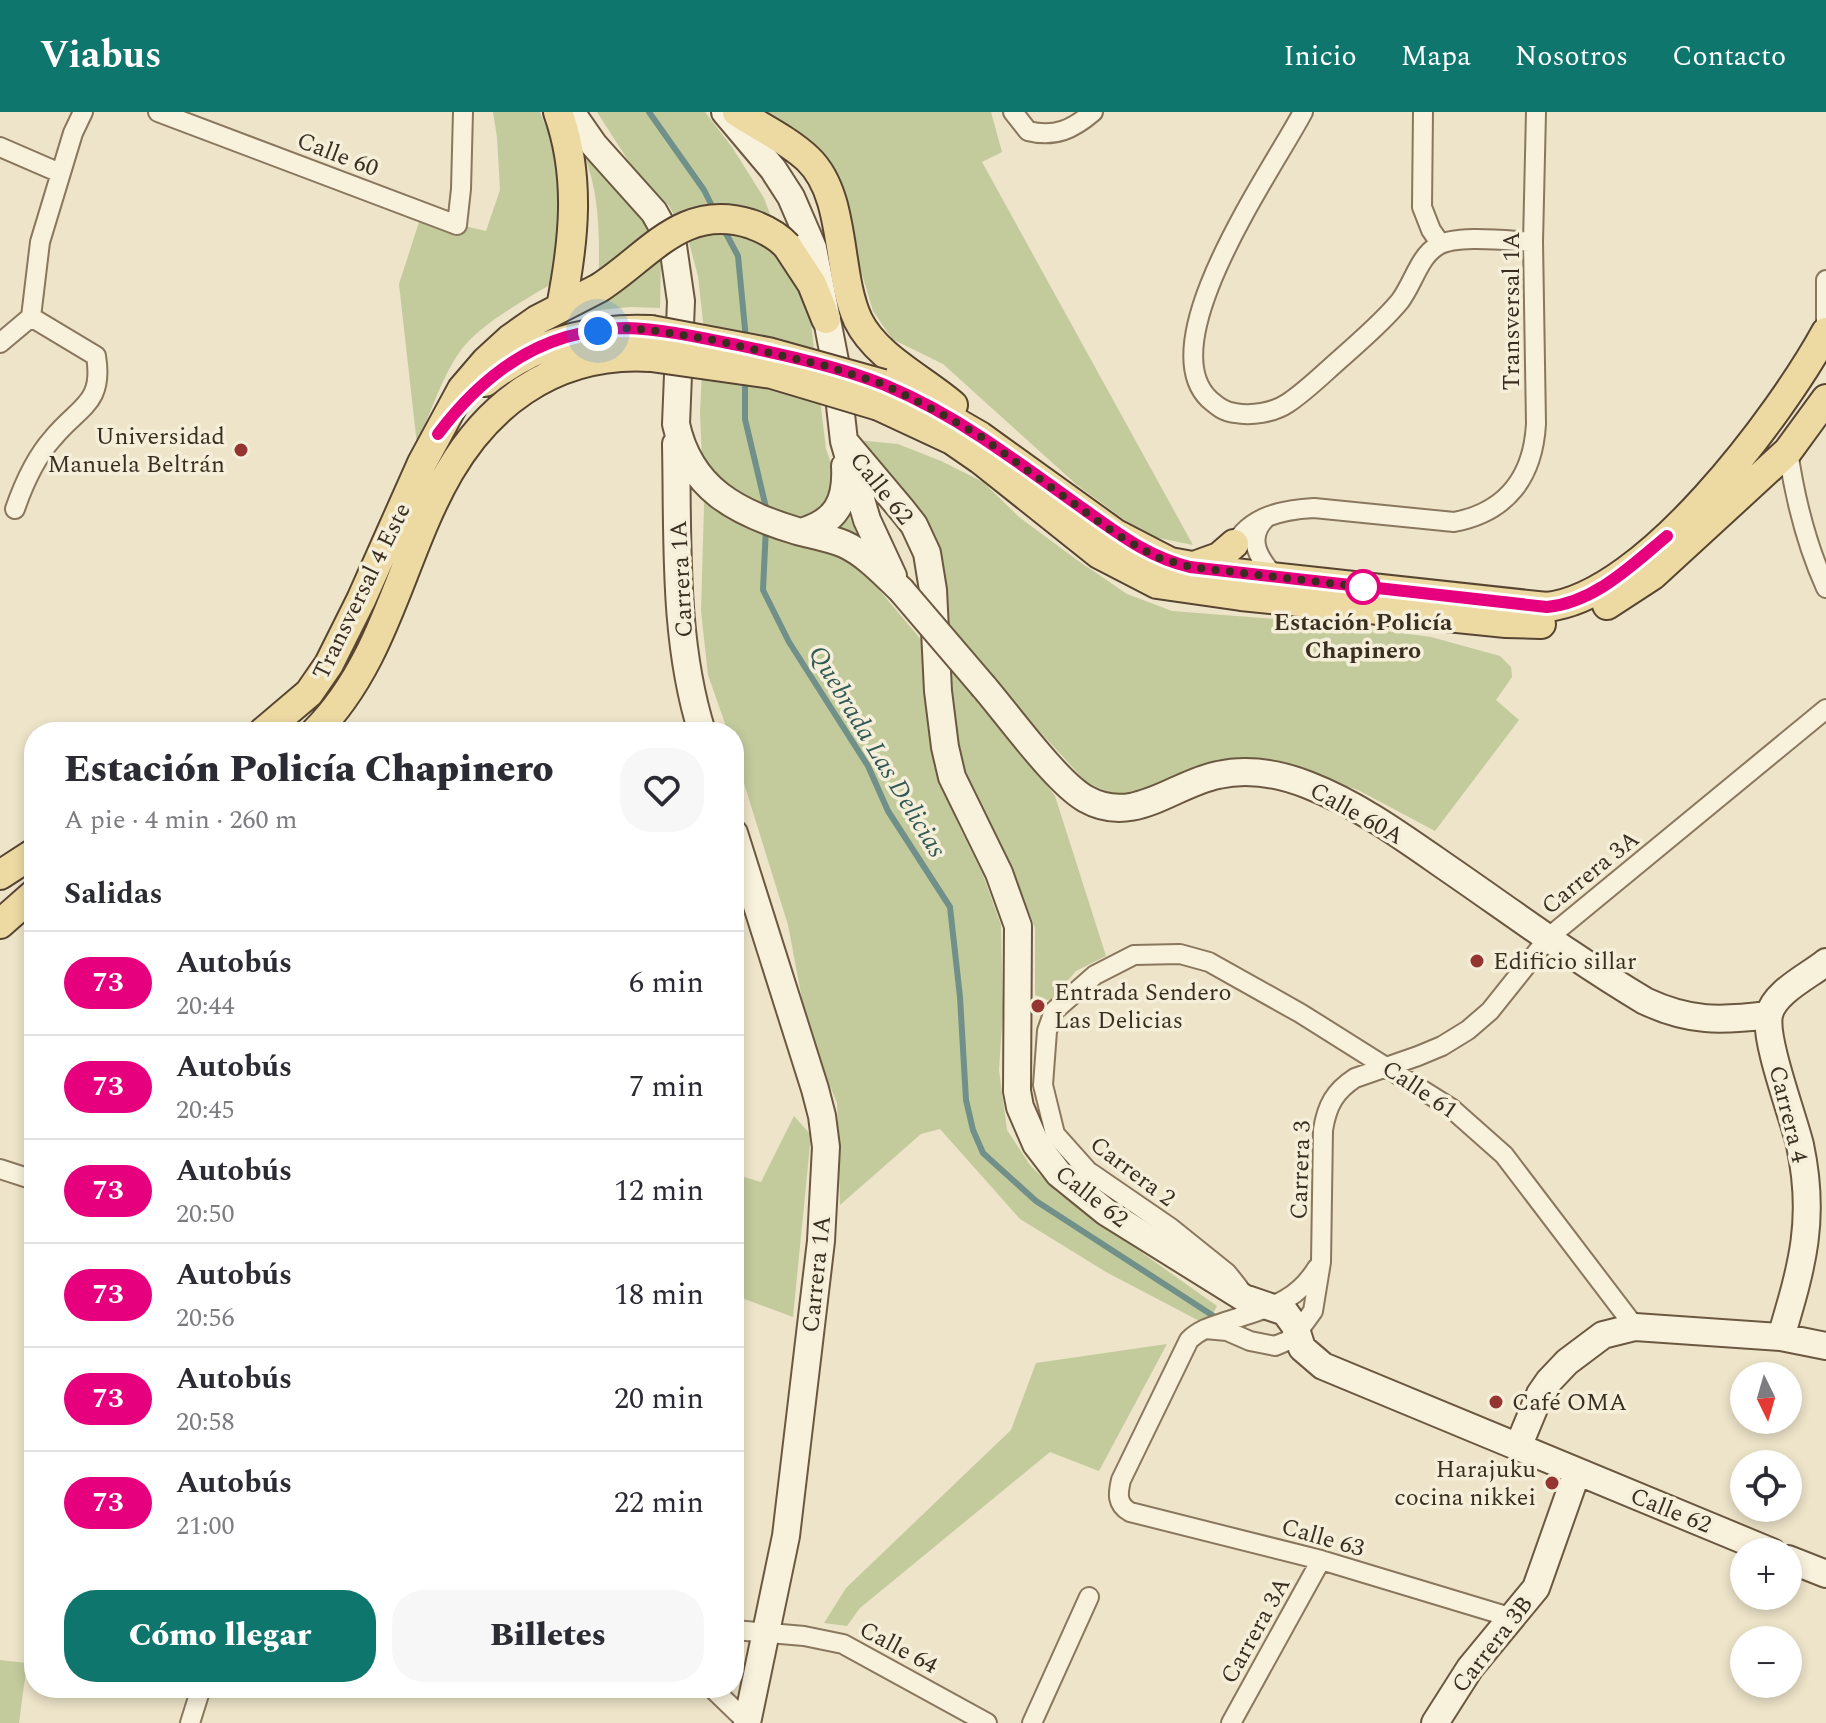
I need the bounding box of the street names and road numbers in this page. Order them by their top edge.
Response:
street label: Calle 60 [292,123,384,187]
street label: Transversal 1A [1494,232,1530,391]
street label: Calle 62 [841,444,922,533]
street label: Transversal 4 Este [303,497,420,686]
street label: Carrera 1A [661,519,703,638]
street label: Calle 60A [1303,773,1410,855]
street label: Carrera 3A [1534,822,1648,924]
street label: Calle 61 [1374,1051,1465,1128]
street label: Carrera 4 [1759,1062,1818,1167]
street label: Carrera 3 [1281,1120,1321,1220]
street label: Carrera 2 [1082,1128,1183,1216]
street label: Calle 62 [1047,1157,1136,1237]
street label: Carrera 1A [793,1214,841,1334]
street label: Calle 62 [1625,1478,1717,1543]
street label: Calle 63 [1277,1509,1368,1567]
street label: Carrera 3A [1212,1570,1300,1691]
street label: Carrera 3B [1443,1588,1542,1701]
street label: Calle 64 [853,1612,944,1684]

